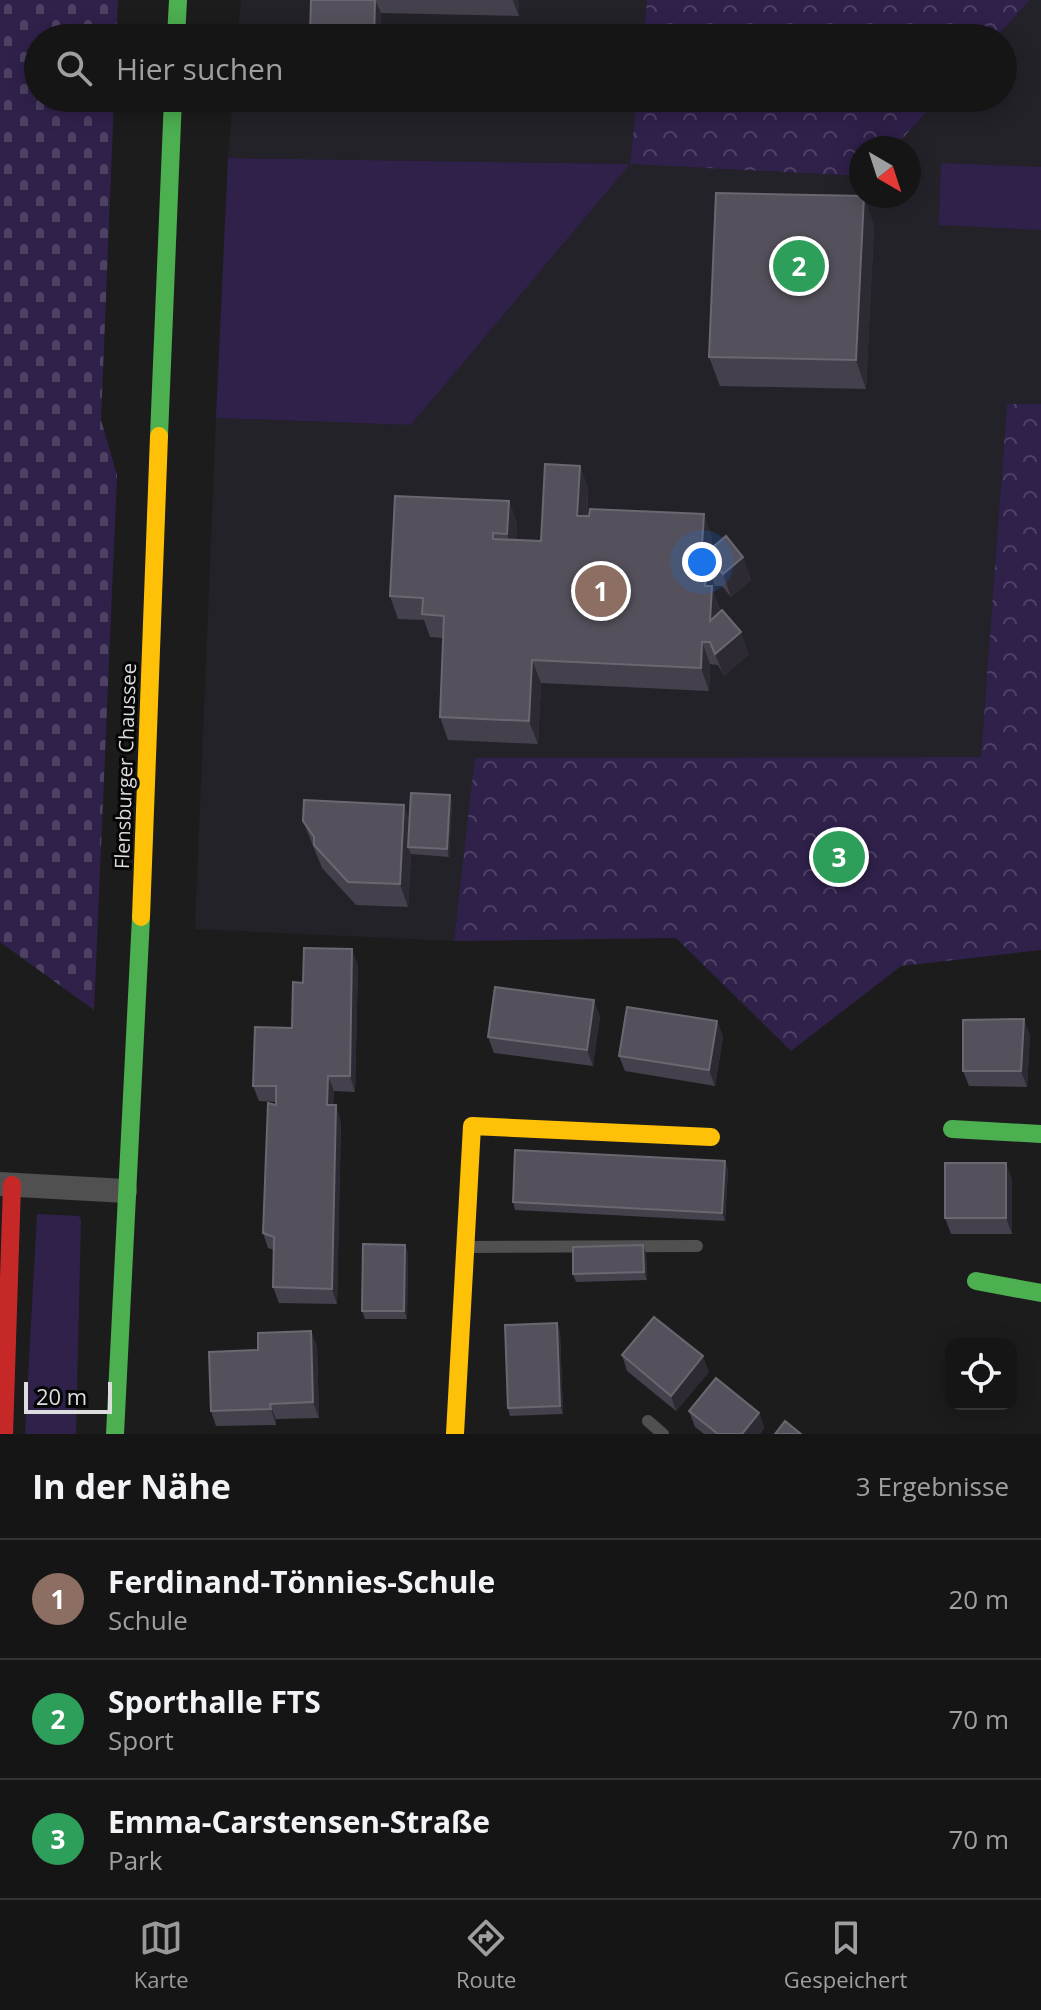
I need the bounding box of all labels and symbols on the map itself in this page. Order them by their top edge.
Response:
north arrow [849,136,921,208]
pin: 2 [773,236,825,296]
your location [682,542,722,582]
pin: 1 [575,561,627,621]
street label: Flensburger Chaussee [108,662,142,870]
pin: 3 [813,827,865,887]
scale bar [24,1378,112,1414]

